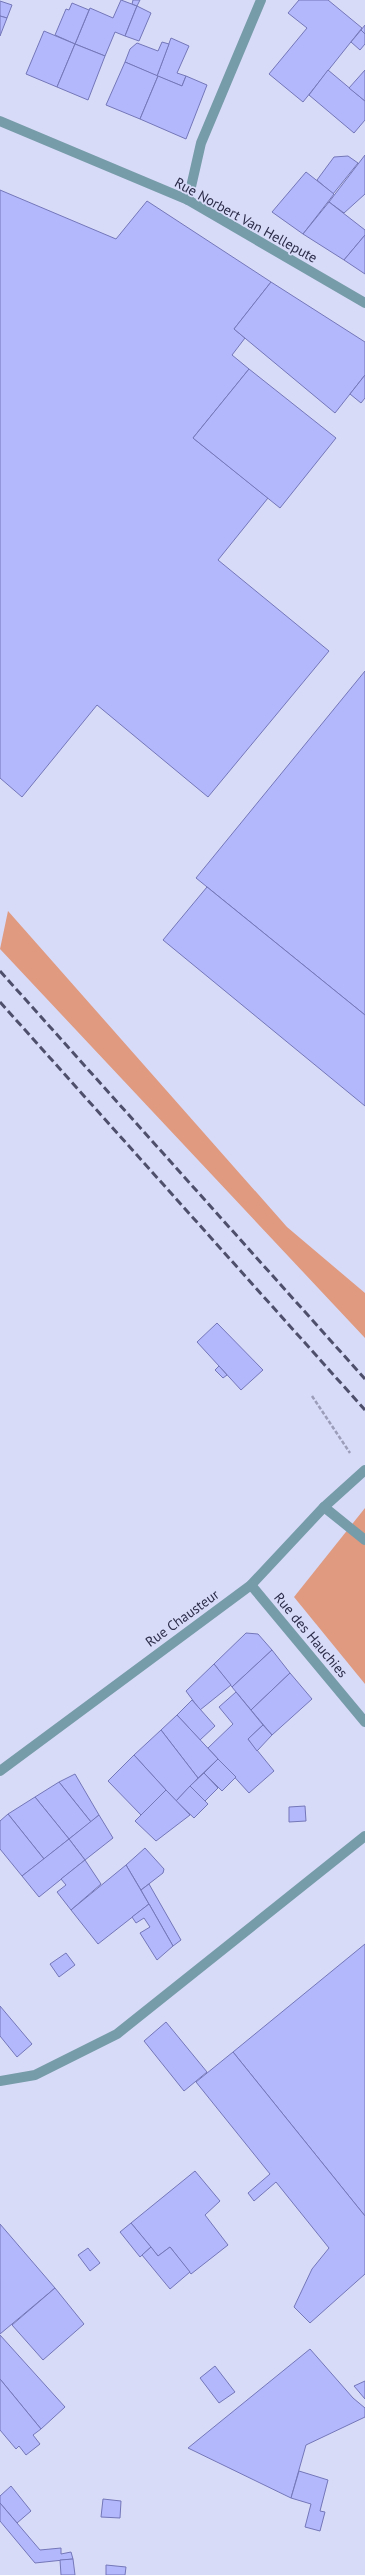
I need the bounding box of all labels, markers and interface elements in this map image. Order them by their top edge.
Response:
street label: Rue Norbert Van Hellepute [171,173,321,267]
street label: Rue Chausteur [142,1585,223,1651]
street label: Rue des Hauchies [270,1589,352,1681]

